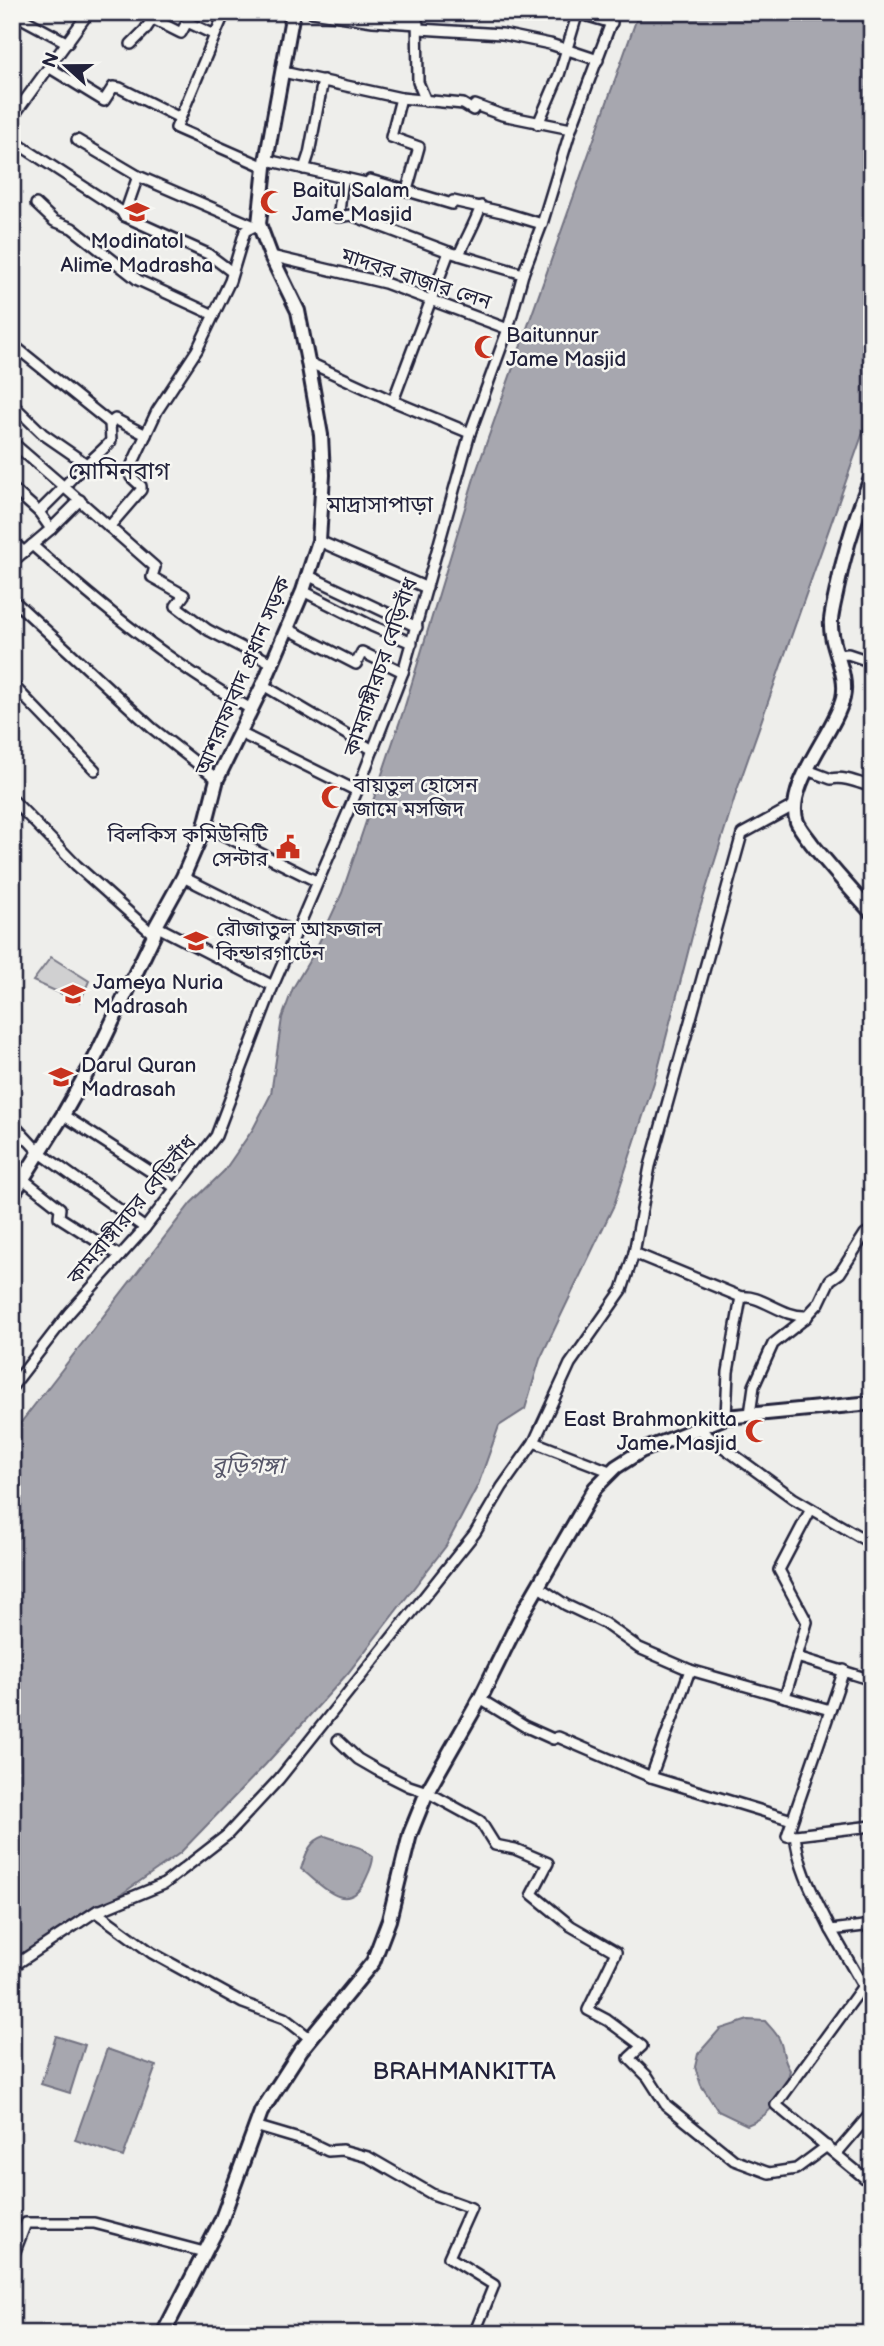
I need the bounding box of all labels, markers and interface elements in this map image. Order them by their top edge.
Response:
north arrow [32,32,102,102]
text: N [38,50,65,71]
place label: Baitul Salam Jame Masjid [292,178,412,227]
mosque icon: Baitul Salam Jame Masjid [258,188,286,216]
school or university icon: Modinatol Alime Madrasha [123,198,151,226]
place label: Modinatol Alime Madrasha [61,229,213,278]
street label: মাদবর বাজার লেন [337,243,495,315]
place label: Baitunnur Jame Masjid [506,323,626,372]
mosque icon: Baitunnur Jame Masjid [472,333,500,361]
district label: মোমিনবাগ [68,457,170,486]
district label: মাদ্রাসাপাড়া [326,491,434,519]
street label: আশরাফাবাদ প্রধান সড়ক [190,572,296,780]
street label: কামরাঙ্গীরচর বেড়িবাঁধ [338,574,423,760]
place label: বায়তুল হোসেন জামে মসজিদ [352,773,478,822]
mosque icon: বায়তুল হোসেন জামে মসজিদ [319,783,347,811]
place label: বিলকিস কমিউনিটি সেন্টার [107,823,268,872]
public building icon: বিলকিস কমিউনিটি সেন্টার [274,833,302,861]
place label: রৌজাতুল আফজাল কিন্ডারগার্টেন [215,917,383,966]
school or university icon: রৌজাতুল আফজাল কিন্ডারগার্টেন [182,927,210,955]
place label: Jameya Nuria Madrasah [93,970,223,1019]
school or university icon: Jameya Nuria Madrasah [59,980,87,1008]
place label: Darul Quran Madrasah [81,1053,196,1102]
school or university icon: Darul Quran Madrasah [47,1063,75,1091]
street label: কামরাঙ্গীরচর বেড়িবাঁধ [62,1130,202,1290]
place label: East Brahmonkitta Jame Masjid [563,1407,737,1456]
mosque icon: East Brahmonkitta Jame Masjid [743,1417,771,1445]
water label: বুড়িগঙ্গা [211,1452,288,1480]
district label: BRAHMANKITTA [372,2057,556,2086]

